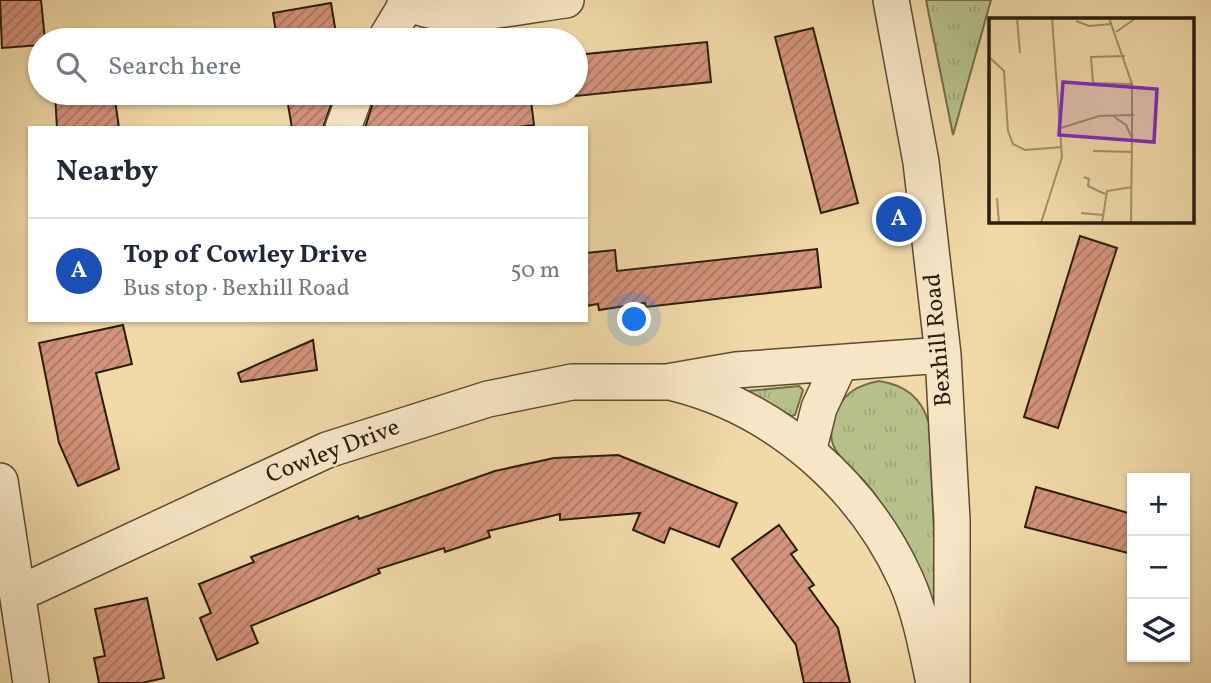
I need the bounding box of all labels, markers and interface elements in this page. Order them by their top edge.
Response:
inset map [989,18,1194,222]
search box [28,28,588,105]
icon: search [52,48,90,86]
text: Search here [108,49,241,85]
text: Nearby [56,151,158,193]
pin: A [876,193,922,245]
text: Top of Cowley Drive [123,237,367,273]
text: A [71,255,87,287]
text: 50 m [511,255,560,287]
street label: Bexhill Road [916,272,962,408]
text: Bus stop · Bexhill Road [123,273,350,305]
your location [617,302,651,336]
street label: Cowley Drive [261,411,405,493]
map controls [1127,473,1190,662]
button: + [1127,473,1190,536]
button: − [1127,536,1190,599]
button: layers [1127,599,1190,662]

